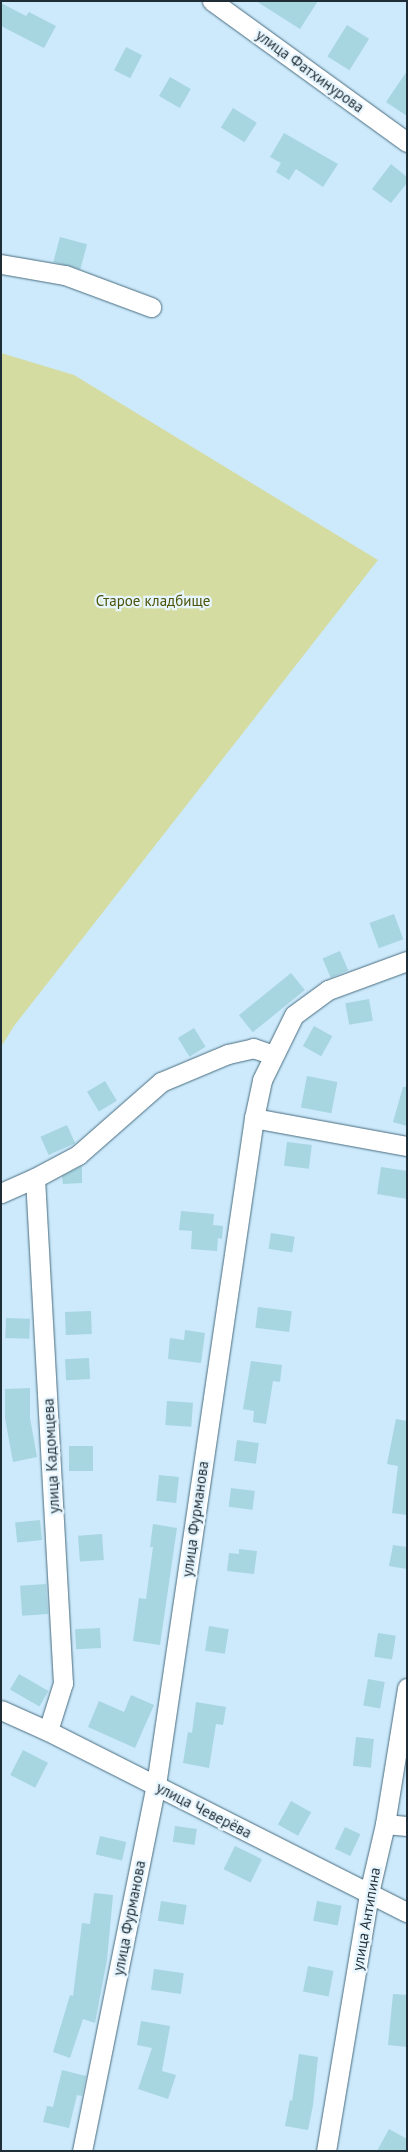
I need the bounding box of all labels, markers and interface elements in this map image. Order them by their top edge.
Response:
street label: улица Фатхинурова [252,26,368,116]
park label: Старое кладбище [96,592,210,610]
street label: улица Кадомцева [39,1398,63,1514]
street label: улица Фурманова [178,1460,212,1578]
street label: улица Чеверёва [153,1778,255,1842]
street label: улица Фурманова [109,1859,149,1977]
street label: улица Антипина [348,1866,384,1972]

